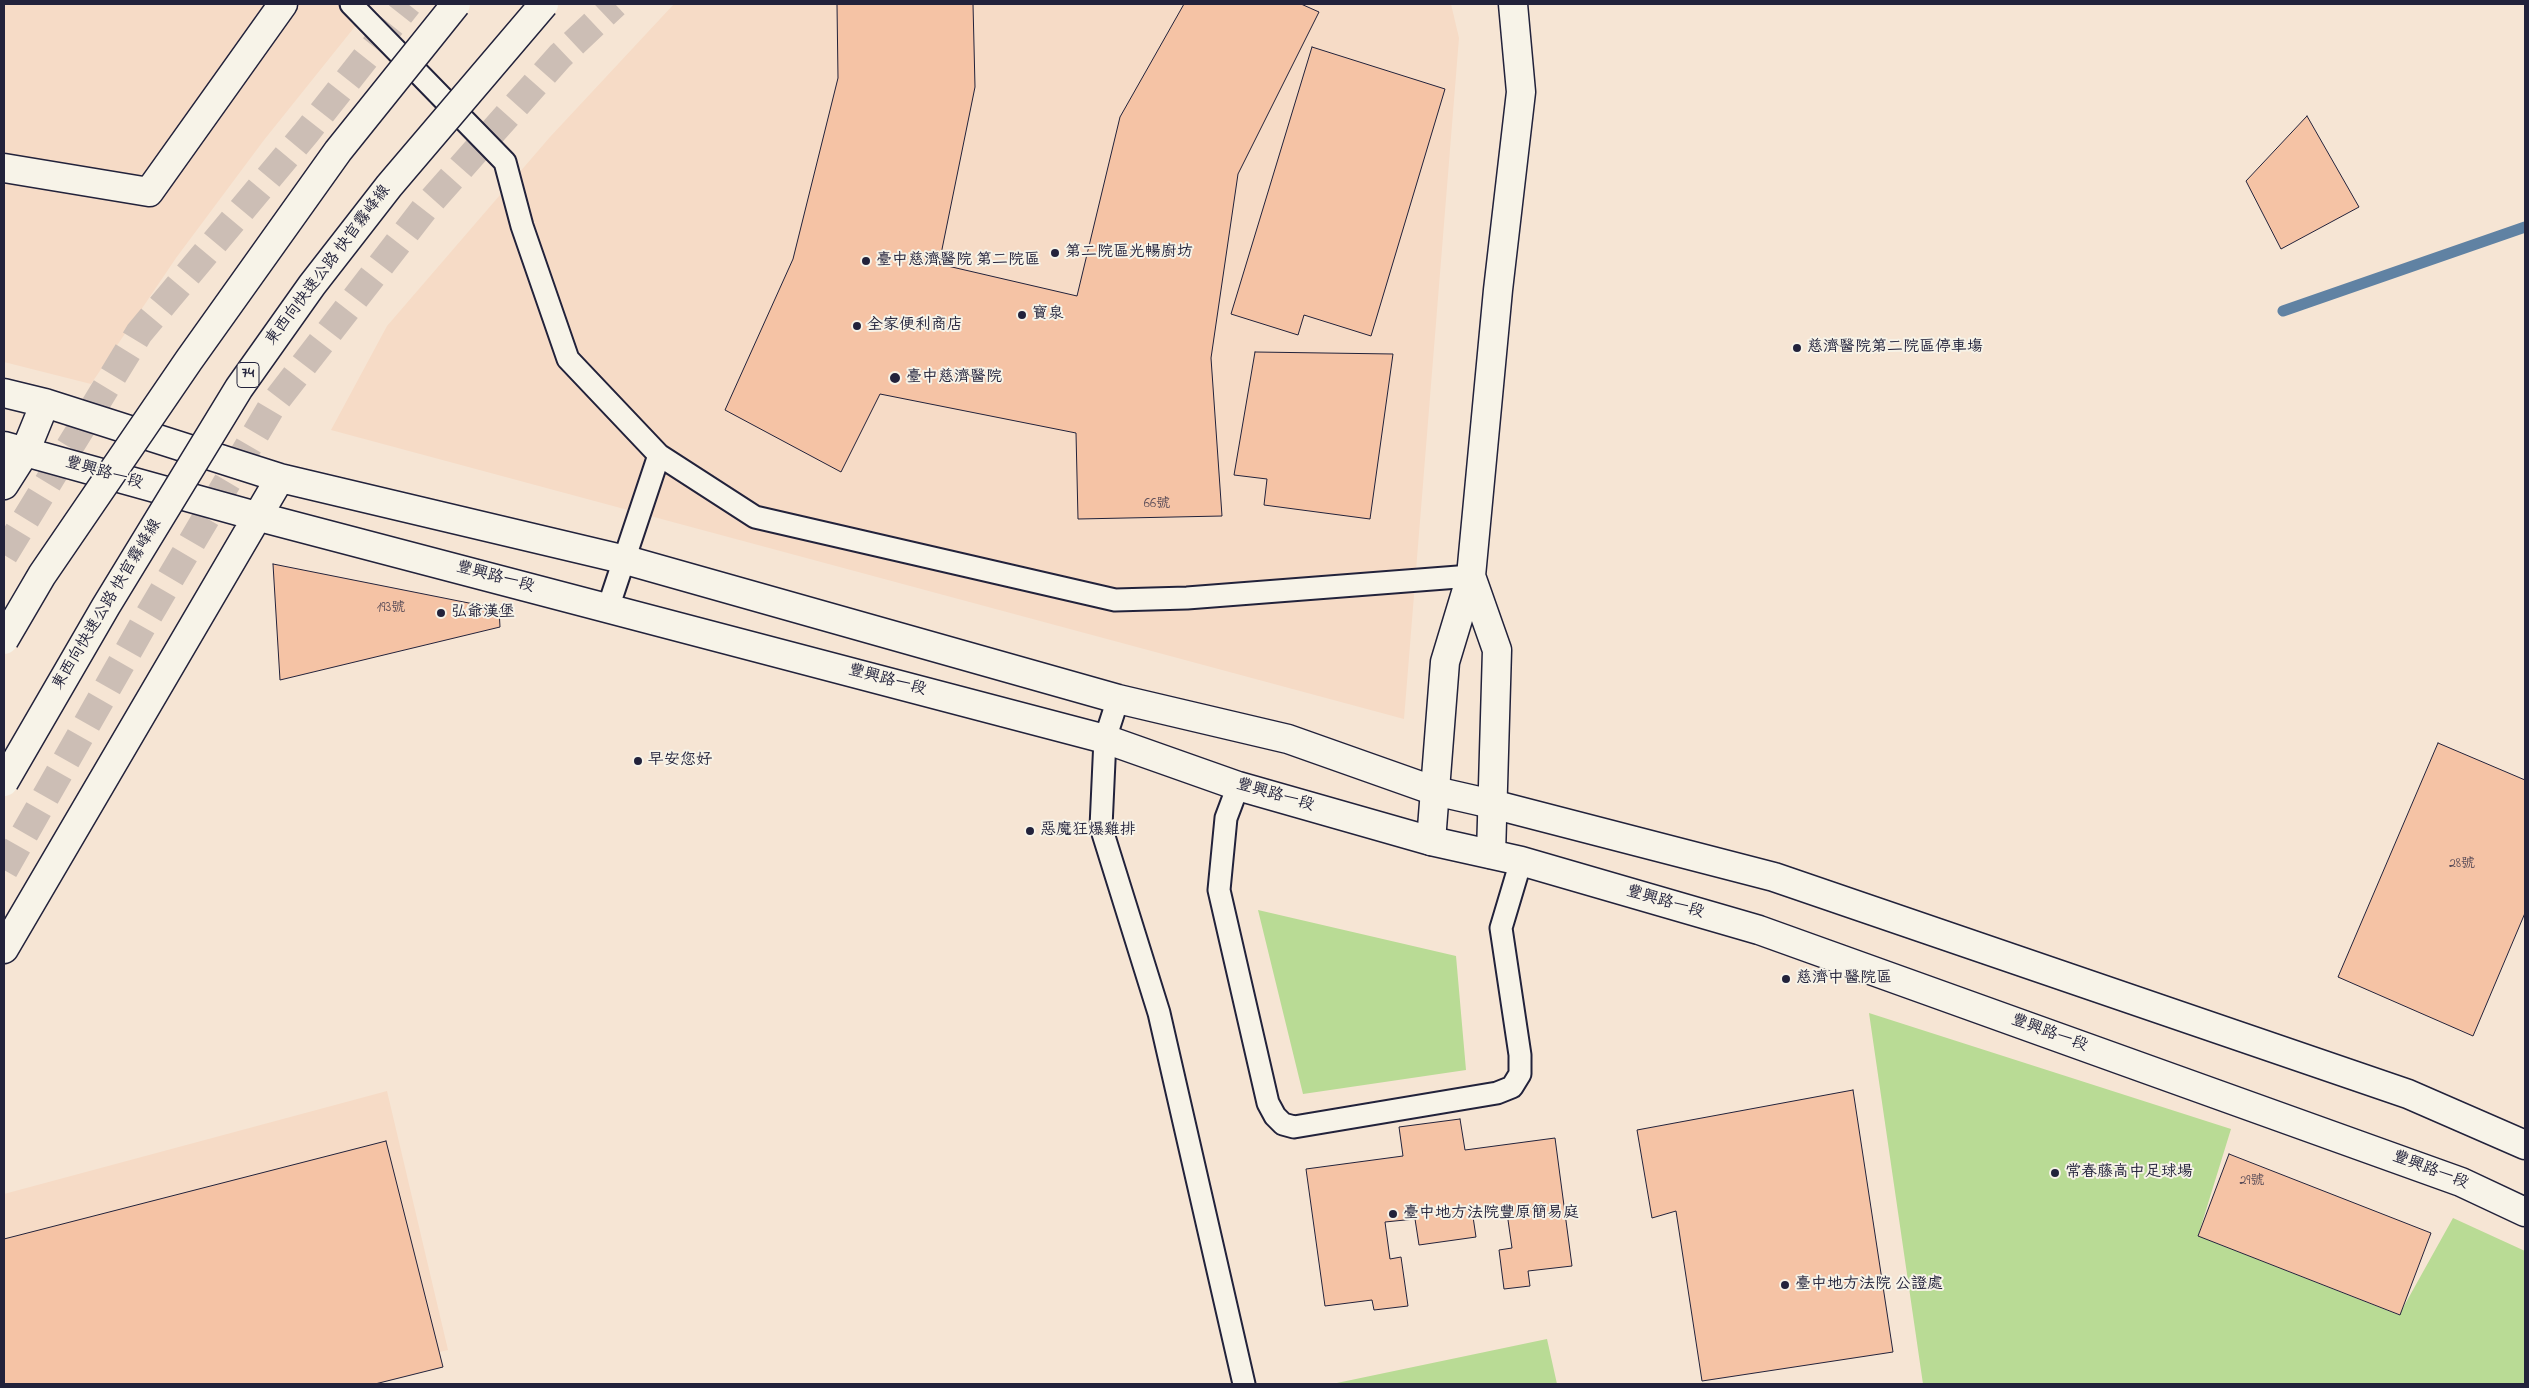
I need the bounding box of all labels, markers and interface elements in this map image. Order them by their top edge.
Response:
street label: 東西向快速公路 快官霧峰線 [262,182,396,350]
place label: 第二院區光暢廚坊 [1065,243,1193,263]
marker: 第二院區光暢廚坊 [1049,247,1061,259]
place label: 臺中慈濟醫院 第二院區 [876,251,1040,271]
marker: 臺中慈濟醫院 第二院區 [860,255,872,267]
place label: 寶泉 [1032,305,1064,325]
marker: 寶泉 [1016,309,1028,321]
place label: 全家便利商店 [867,316,963,336]
marker: 全家便利商店 [851,320,863,332]
place label: 慈濟醫院第二院區停車塲 [1807,338,1983,358]
marker: 慈濟醫院第二院區停車塲 [1791,342,1803,354]
road number: 74 [237,362,259,388]
place label: 臺中慈濟醫院 [906,368,1002,388]
marker: 臺中慈濟醫院 [888,371,902,385]
street label: 豐興路一段 [63,454,145,494]
house number: 66號 [1144,497,1170,513]
street label: 東西向快速公路 快官霧峰線 [49,516,167,694]
street label: 豐興路一段 [454,558,536,598]
house number: 193號 [377,601,405,617]
place label: 弘爺漢堡 [451,603,515,623]
marker: 弘爺漢堡 [435,607,447,619]
street label: 豐興路一段 [846,661,928,701]
place label: 早安您好 [648,751,712,771]
marker: 早安您好 [632,755,644,767]
street label: 豐興路一段 [1234,776,1316,816]
place label: 惡魔狂爆雞排 [1040,821,1136,841]
marker: 惡魔狂爆雞排 [1024,825,1036,837]
house number: 28號 [2449,857,2475,873]
street label: 豐興路一段 [1624,883,1706,923]
place label: 慈濟中醫院區 [1796,969,1892,989]
marker: 慈濟中醫院區 [1780,973,1792,985]
street label: 豐興路一段 [2008,1011,2090,1057]
street label: 豐興路一段 [2389,1148,2471,1194]
place label: 常春藤高中足球場 [2065,1163,2193,1183]
marker: 常春藤高中足球場 [2049,1167,2061,1179]
house number: 29號 [2239,1174,2265,1190]
place label: 臺中地方法院豐原簡易庭 [1403,1204,1579,1224]
marker: 臺中地方法院豐原簡易庭 [1387,1208,1399,1220]
place label: 臺中地方法院 公證處 [1795,1275,1943,1295]
marker: 臺中地方法院 公證處 [1779,1279,1791,1291]

